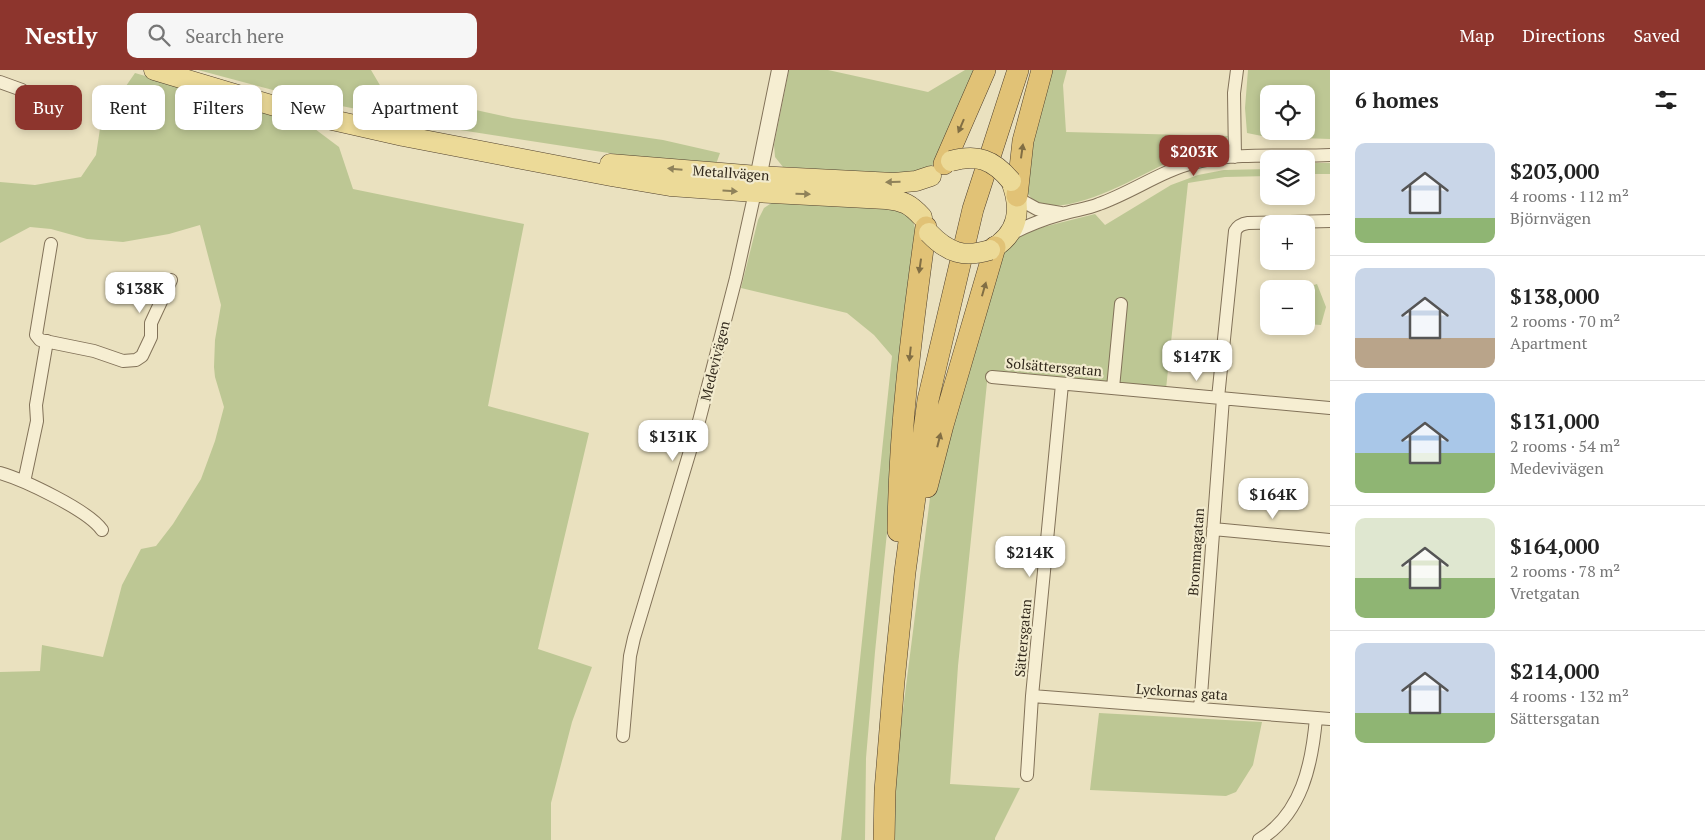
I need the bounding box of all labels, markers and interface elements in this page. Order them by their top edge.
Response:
search box [127,13,477,58]
text: Nestly [25,19,97,51]
icon: search [145,21,173,49]
text: Search here [185,23,284,48]
text: Map [1459,23,1494,47]
text: Directions [1522,23,1605,47]
text: Saved [1633,23,1680,47]
chip: Buy [15,85,82,130]
chip: Rent [92,85,165,130]
chip: Filters [175,85,262,130]
chip: New [272,85,343,130]
chip: Apartment [353,85,477,130]
map controls [1260,85,1315,335]
button: locate [1260,85,1315,140]
text: 6 homes [1355,86,1439,114]
icon: filters [1652,86,1680,114]
one-way arrow [956,119,964,134]
pin: $203K [1159,134,1229,177]
text: $203K [1170,140,1218,162]
one-way arrow [1018,143,1026,159]
button: layers [1260,150,1315,205]
text: $203,000 [1510,157,1599,185]
street label: Metallvägen [692,160,771,185]
icon: home [1395,163,1455,223]
one-way arrow [666,165,682,173]
one-way arrow [885,179,901,187]
text: 4 rooms · 112 m² [1510,185,1629,207]
one-way arrow [722,187,738,195]
one-way arrow [796,191,812,199]
text: Björnvägen [1510,207,1591,229]
button: + [1260,215,1315,270]
one-way arrow [916,258,924,274]
pin: $138K [105,272,175,314]
text: $138K [116,277,164,299]
button: − [1260,280,1315,335]
one-way arrow [980,281,988,296]
text: $138,000 [1510,282,1599,310]
icon: home [1395,288,1455,348]
text: 2 rooms · 70 m² [1510,310,1620,332]
street label: Medevivägen [695,318,734,403]
text: Apartment [1510,332,1587,354]
pin: $147K [1162,340,1232,382]
text: $147K [1173,345,1221,367]
one-way arrow [906,346,914,362]
street label: Solsättersgatan [1005,353,1104,380]
text: $131,000 [1510,407,1599,435]
icon: home [1395,413,1455,473]
pin: $131K [638,420,708,462]
text: $131K [649,425,697,447]
one-way arrow [935,432,943,447]
text: 2 rooms · 54 m² [1510,435,1620,457]
text: Medevivägen [1510,457,1604,479]
pin: $164K [1238,478,1308,520]
text: $164K [1249,483,1297,505]
street label: Brommagatan [1183,507,1208,597]
text: $164,000 [1510,532,1599,560]
pin: $214K [995,536,1065,578]
icon: home [1395,538,1455,598]
text: $214K [1006,541,1054,563]
text: 2 rooms · 78 m² [1510,560,1620,582]
text: Vretgatan [1510,582,1580,604]
street label: Sättersgatan [1010,597,1035,678]
text: $214,000 [1510,657,1599,685]
icon: home [1395,663,1455,723]
street label: Lyckornas gata [1135,679,1229,704]
text: 4 rooms · 132 m² [1510,685,1629,707]
text: Sättersgatan [1510,707,1600,729]

